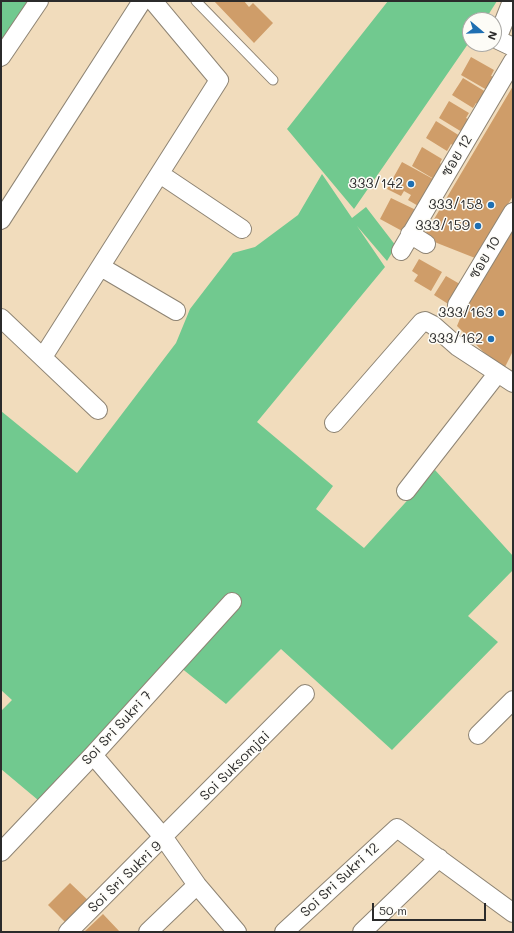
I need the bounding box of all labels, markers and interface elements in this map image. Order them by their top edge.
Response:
north arrow [462,12,502,52]
text: N [484,29,501,42]
street label: ซอย 12 [438,132,476,180]
place label: 333/142 [349,176,403,192]
marker: 333/142 [406,179,416,189]
place label: 333/158 [428,197,483,213]
marker: 333/158 [486,200,496,210]
place label: 333/159 [415,218,470,234]
marker: 333/159 [473,221,483,231]
street label: ซอย 10 [466,234,504,282]
place label: 333/163 [438,305,493,321]
marker: 333/163 [496,308,506,318]
place label: 333/162 [429,331,483,347]
marker: 333/162 [486,334,496,344]
street label: Soi Sri Sukri 7 [78,687,156,769]
street label: Soi Suksomjai [197,728,273,804]
street label: Soi Sri Sukri 9 [85,838,165,916]
street label: Soi Sri Sukri 12 [297,839,383,921]
scale bar [374,895,488,921]
text: 50 m [379,902,407,918]

